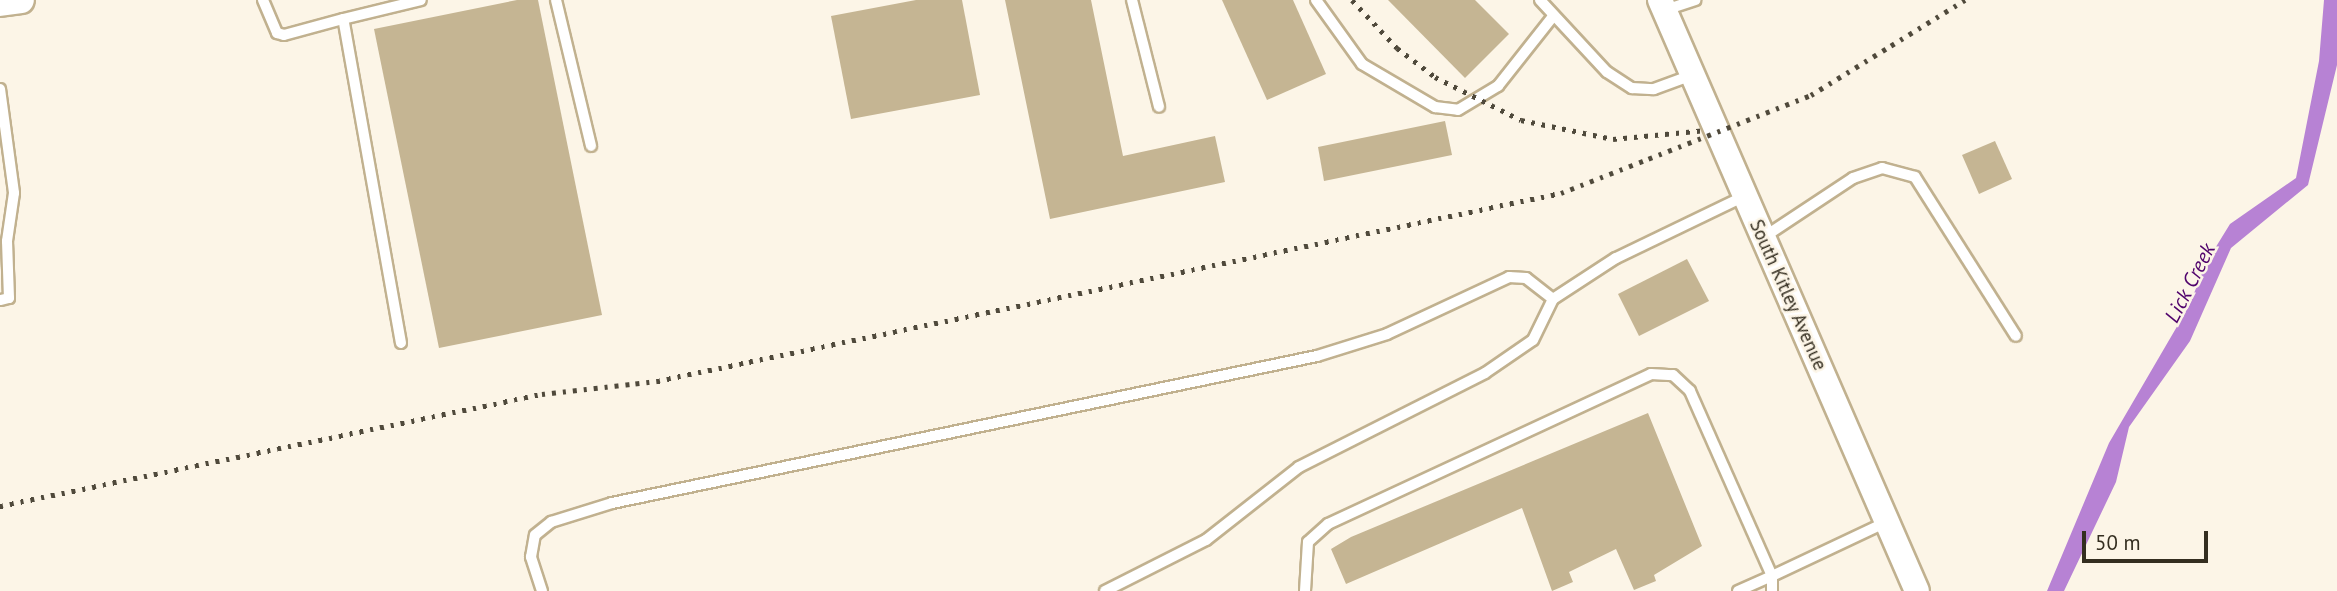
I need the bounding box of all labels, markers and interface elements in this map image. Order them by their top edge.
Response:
street label: South Kitley Avenue [1744,216,1832,374]
water label: Lick Creek [2159,239,2221,327]
scale bar [2085,518,2211,562]
text: 50 m [2095,529,2141,556]

